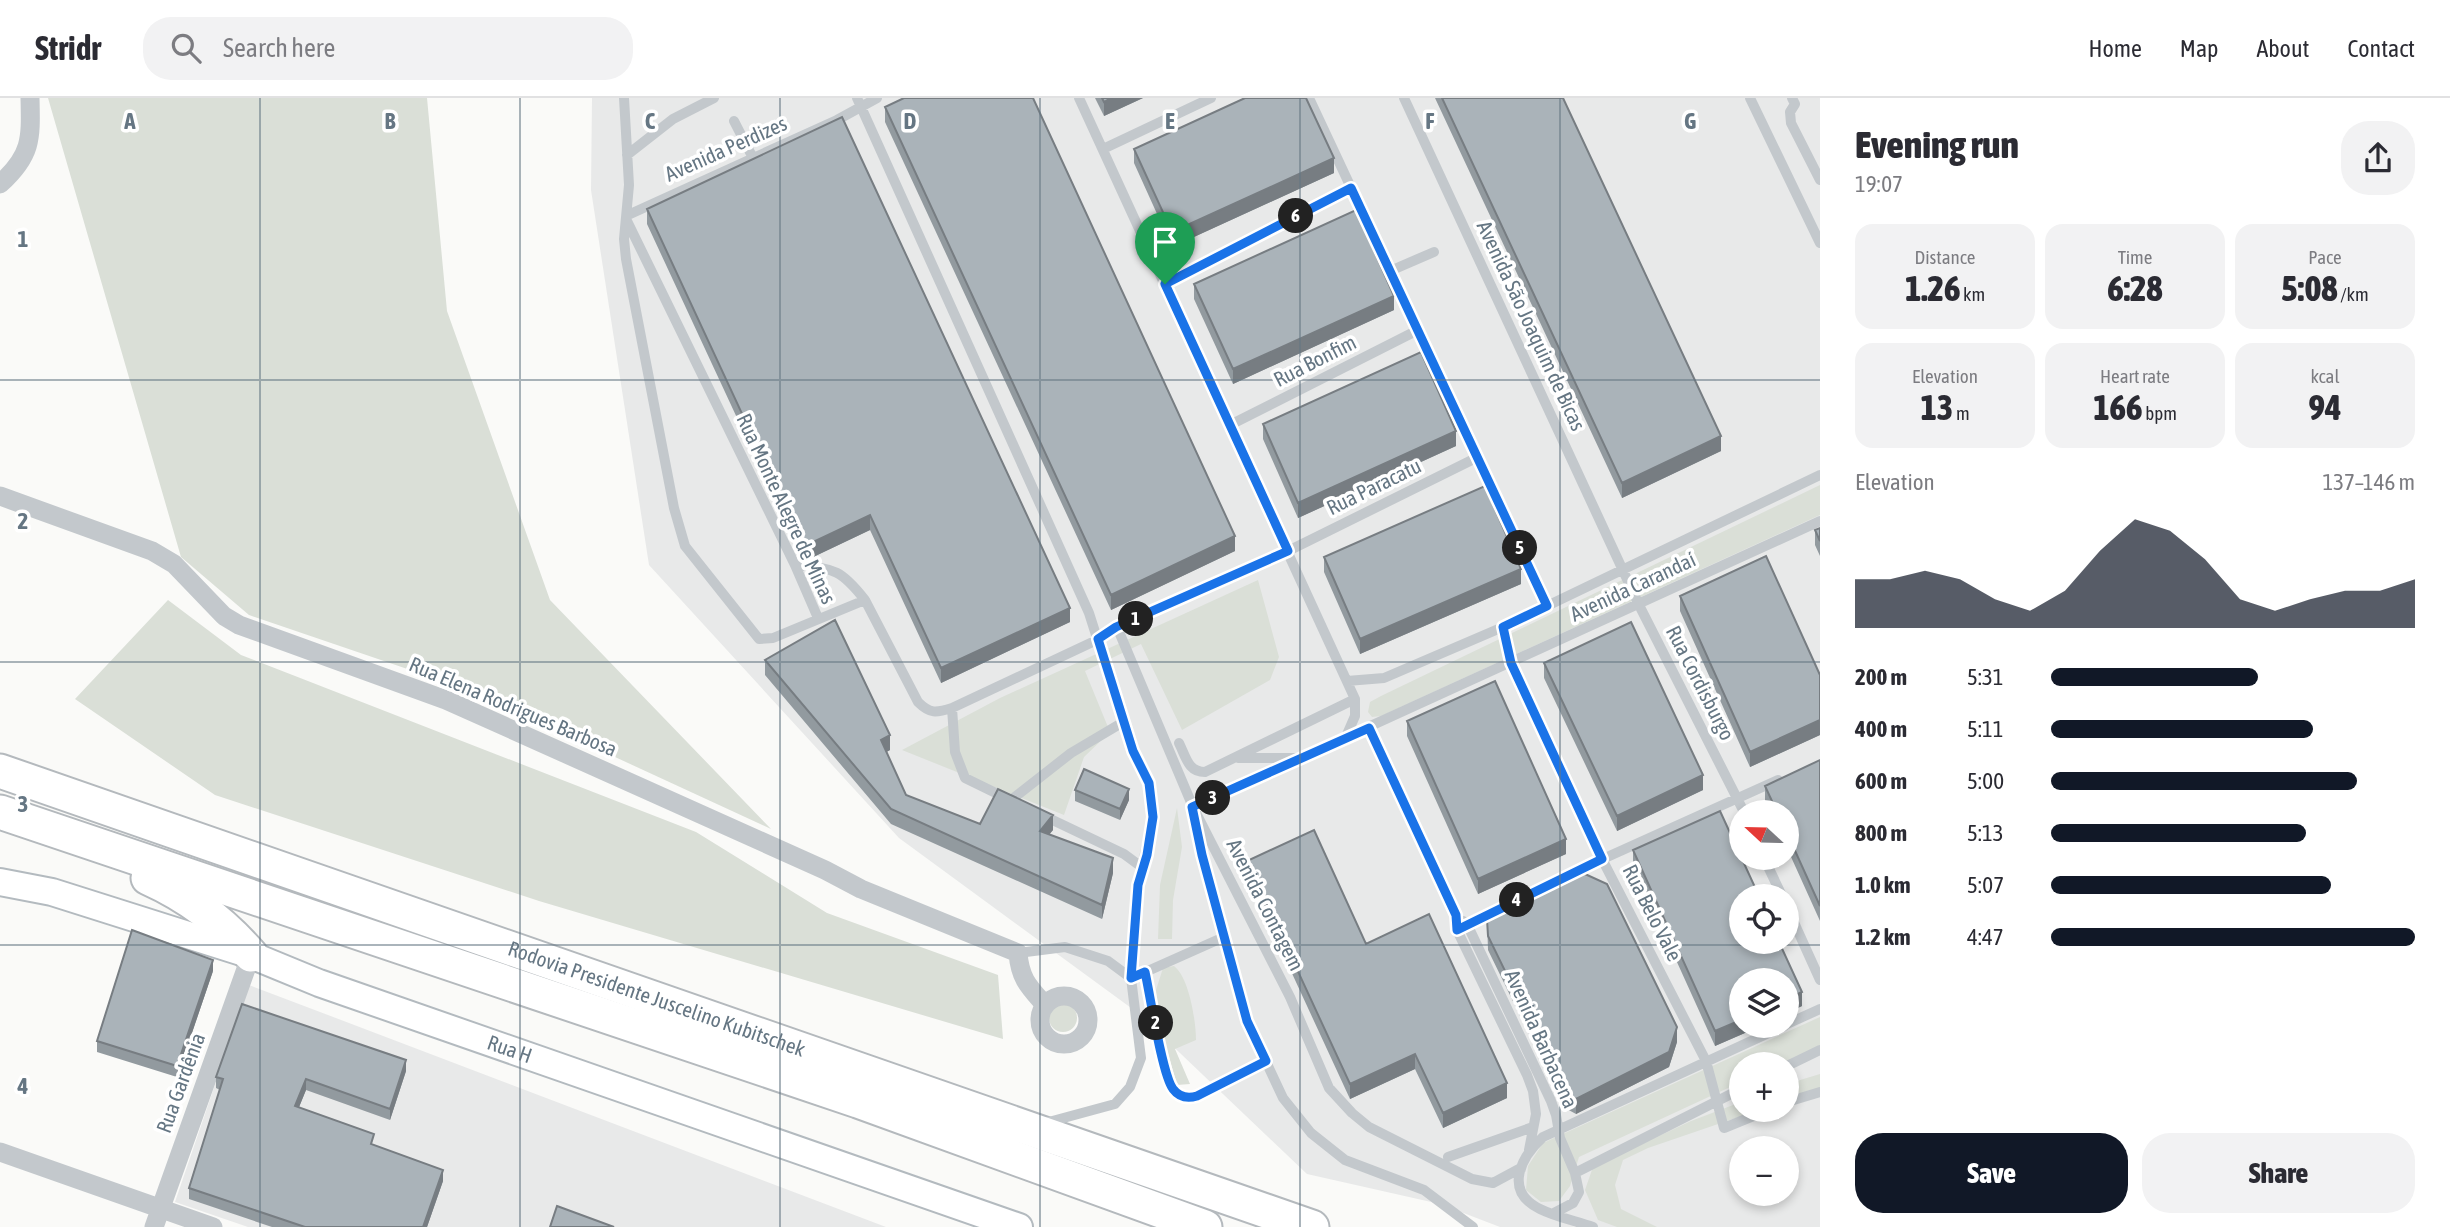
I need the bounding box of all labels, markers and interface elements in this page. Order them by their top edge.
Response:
search box [143,17,633,80]
text: Stridr [35,29,101,67]
icon: search [167,29,205,67]
text: Search here [223,33,335,63]
text: Home [2088,35,2142,62]
text: Map [2180,35,2218,62]
text: About [2256,35,2309,62]
text: Contact [2347,35,2415,62]
text: A [123,108,136,134]
text: B [385,108,396,134]
text: C [645,108,656,134]
text: D [904,108,917,134]
text: E [1165,108,1175,134]
text: F [1425,108,1435,134]
text: G [1684,108,1696,134]
street label: Avenida Perdizes [661,111,790,186]
button: share [2341,121,2415,195]
text: Evening run [1855,123,2019,166]
text: 19:07 [1855,171,1903,197]
pin: 6 [1278,198,1314,234]
text: 6 [1291,204,1300,226]
pin [1135,212,1195,284]
street label: Avenida São Joaquim de Bicas [1473,217,1591,434]
icon: arrive [1146,223,1184,261]
text: 1 [18,226,29,252]
text: Distance [1915,246,1975,268]
text: Time [2118,246,2152,268]
text: Pace [2308,246,2342,268]
text: 1.26 [1905,268,1960,308]
text: 6:28 [2107,268,2163,308]
text: 5:08 [2281,268,2338,308]
text: km [1960,283,1985,305]
text: /km [2338,283,2369,305]
street label: Rua Bonfim [1269,329,1360,391]
text: Elevation [1912,365,1978,387]
text: Heart rate [2100,365,2170,387]
text: kcal [2311,365,2339,387]
text: 13 [1920,387,1953,427]
text: 166 [2093,387,2143,427]
text: 94 [2309,387,2341,427]
text: m [1953,402,1970,424]
text: bpm [2143,402,2177,424]
street label: Rua Monte Alegre de Minas [732,410,842,608]
street label: Rua Paracatu [1322,453,1425,519]
text: Elevation [1855,469,1935,495]
text: 137–146 m [2322,469,2415,495]
text: 2 [18,508,28,534]
pin: 5 [1502,531,1538,566]
text: 5 [1515,536,1524,558]
street label: Avenida Carandaí [1566,547,1699,626]
pin: 1 [1118,602,1154,636]
text: 1 [1131,607,1140,629]
street label: Rua Cordisburgo [1662,621,1740,744]
street label: Rua Elena Rodrigues Barbosa [406,651,621,761]
text: 200 m [1855,664,1907,690]
text: 5:31 [1967,664,2004,690]
text: 400 m [1855,716,1907,742]
text: 5:11 [1967,716,2004,742]
text: 600 m [1855,768,1907,794]
text: 5:00 [1967,768,2004,794]
pin: 3 [1196,780,1230,816]
text: 3 [1208,786,1217,808]
text: 3 [18,791,28,817]
north arrow [1729,800,1799,870]
map controls [1729,800,1799,1206]
text: 800 m [1855,820,1907,846]
text: 5:13 [1967,820,2004,846]
street label: Avenida Contagem [1222,835,1309,974]
street label: Rua Belo Vale [1618,860,1687,965]
text: 1.0 km [1855,872,1911,898]
text: 5:07 [1967,872,2004,898]
pin: 4 [1500,882,1534,918]
button: locate [1729,884,1799,954]
text: 4 [1512,888,1521,910]
text: 1.2 km [1855,924,1911,950]
text: 4:47 [1967,924,2004,950]
street label: Rodovia Presidente Juscelino Kubitschek [505,936,808,1061]
street label: Avenida Barbacena [1501,966,1583,1111]
button: layers [1729,968,1799,1038]
pin: 2 [1138,1006,1174,1040]
text: 2 [1151,1011,1160,1033]
street label: Rua Gardênia [151,1029,209,1136]
street label: Rua H [484,1030,535,1067]
button: + [1729,1052,1799,1122]
text: 4 [17,1073,29,1099]
button: Save [1855,1133,2128,1213]
button: Share [2142,1133,2415,1213]
button: − [1729,1136,1799,1206]

